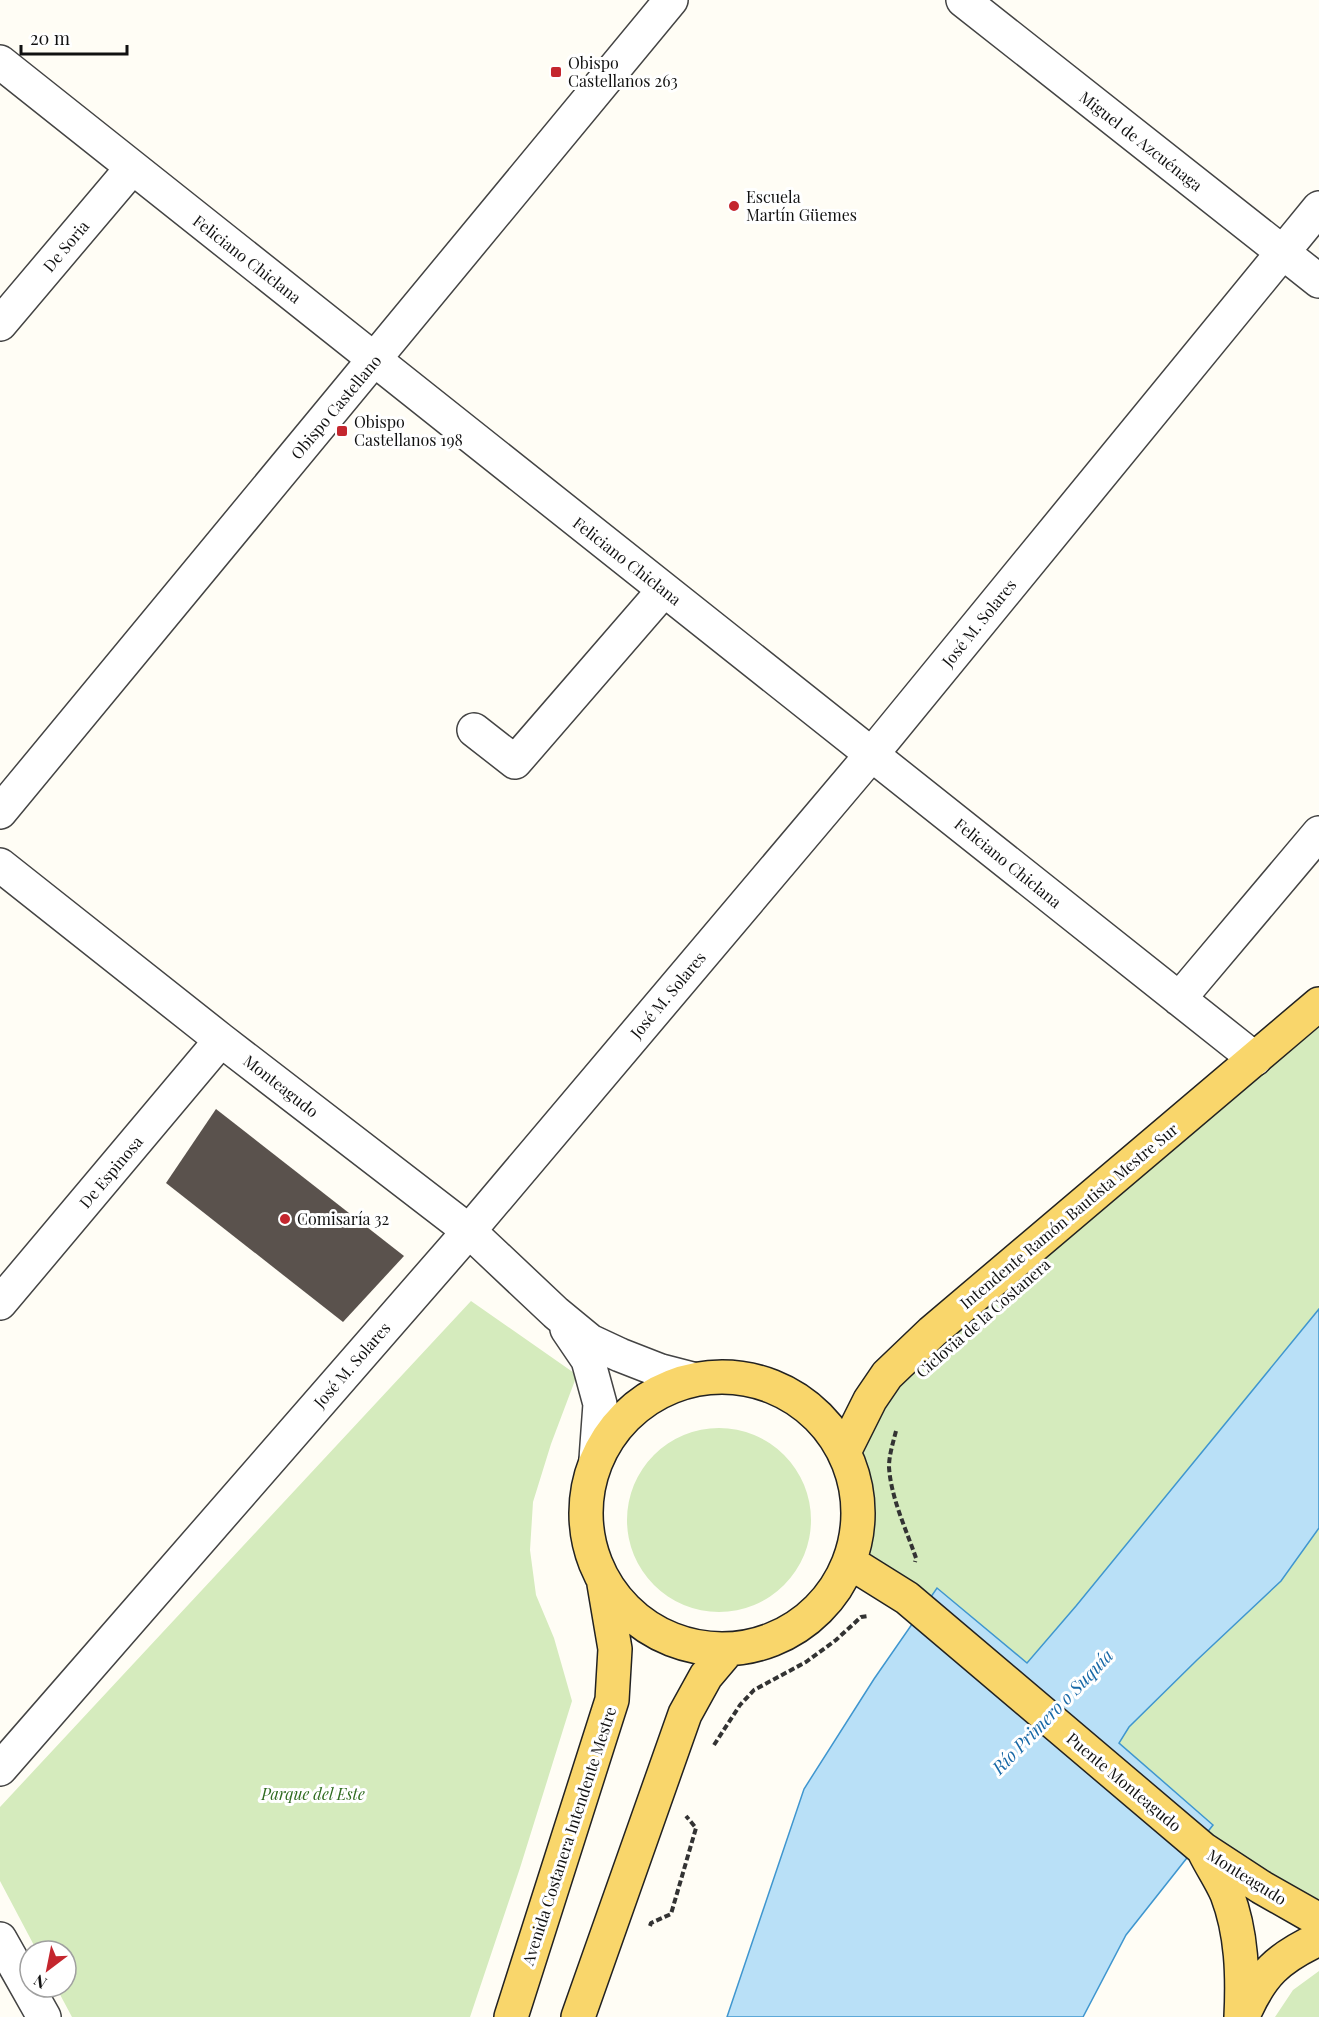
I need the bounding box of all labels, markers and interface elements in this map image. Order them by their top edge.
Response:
scale bar [21,18,128,56]
text: 20 m [30,26,70,50]
place label: Obispo Castellanos 263 [568,52,678,91]
marker: Obispo Castellanos 263 [549,65,563,79]
street label: Miguel de Azcuénaga [1076,86,1207,195]
place label: Escuela Martín Güemes [746,186,857,225]
marker: Escuela Martín Güemes [727,199,741,213]
street label: Feliciano Chiclana [189,210,306,307]
street label: De Soria [38,216,93,276]
street label: Obispo Castellano [286,350,386,463]
place label: Obispo Castellanos 198 [354,411,463,450]
marker: Obispo Castellanos 198 [335,424,349,438]
street label: Feliciano Chiclana [569,512,686,609]
street label: José M. Solares [936,575,1020,672]
street label: Feliciano Chiclana [951,813,1066,912]
street label: José M. Solares [625,947,710,1043]
street label: Monteagudo [240,1050,323,1122]
street label: Intendente Ramón Bautista Mestre Sur [955,1118,1182,1313]
street label: De Espinosa [74,1131,147,1212]
place label: Comisaría 32 [297,1208,389,1229]
marker: Comisaría 32 [278,1212,292,1226]
street label: Ciclovia de la Costanera [911,1253,1054,1382]
street label: José M. Solares [308,1318,395,1413]
water label: Río Primero o Suquía [986,1644,1118,1780]
street label: Avenida Costanera Intendente Mestre [516,1704,620,1969]
street label: Puente Monteagudo [1063,1727,1186,1836]
park label: Parque del Este [260,1783,365,1804]
street label: Monteagudo [1204,1844,1291,1909]
north arrow [18,1939,78,1999]
text: N [29,1970,50,1994]

